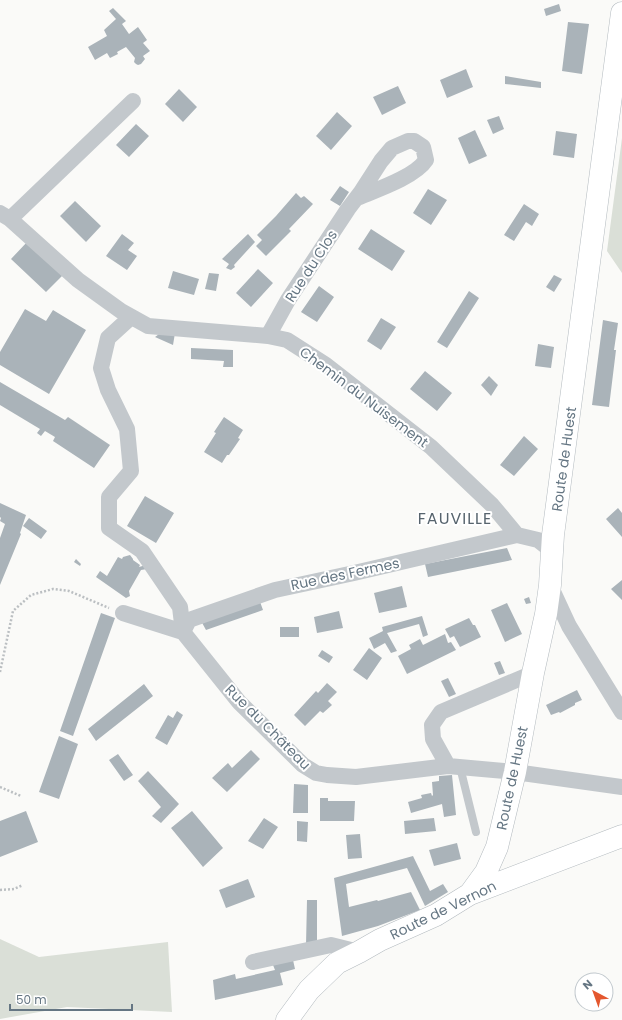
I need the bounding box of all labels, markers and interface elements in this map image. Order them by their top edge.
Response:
street label: Rue du Clos [280,226,342,306]
street label: Chemin du Nuisement [295,342,433,452]
street label: Route de Huest [547,405,581,513]
district label: FAUVILLE [418,507,492,530]
street label: Rue des Fermes [289,553,401,595]
street label: Rue du Château [221,680,315,774]
street label: Route de Huest [491,724,533,832]
street label: Route de Vernon [386,876,500,944]
north arrow [574,972,614,1012]
text: N [579,976,596,993]
scale bar [10,986,132,1012]
text: 50 m [16,991,47,1008]

